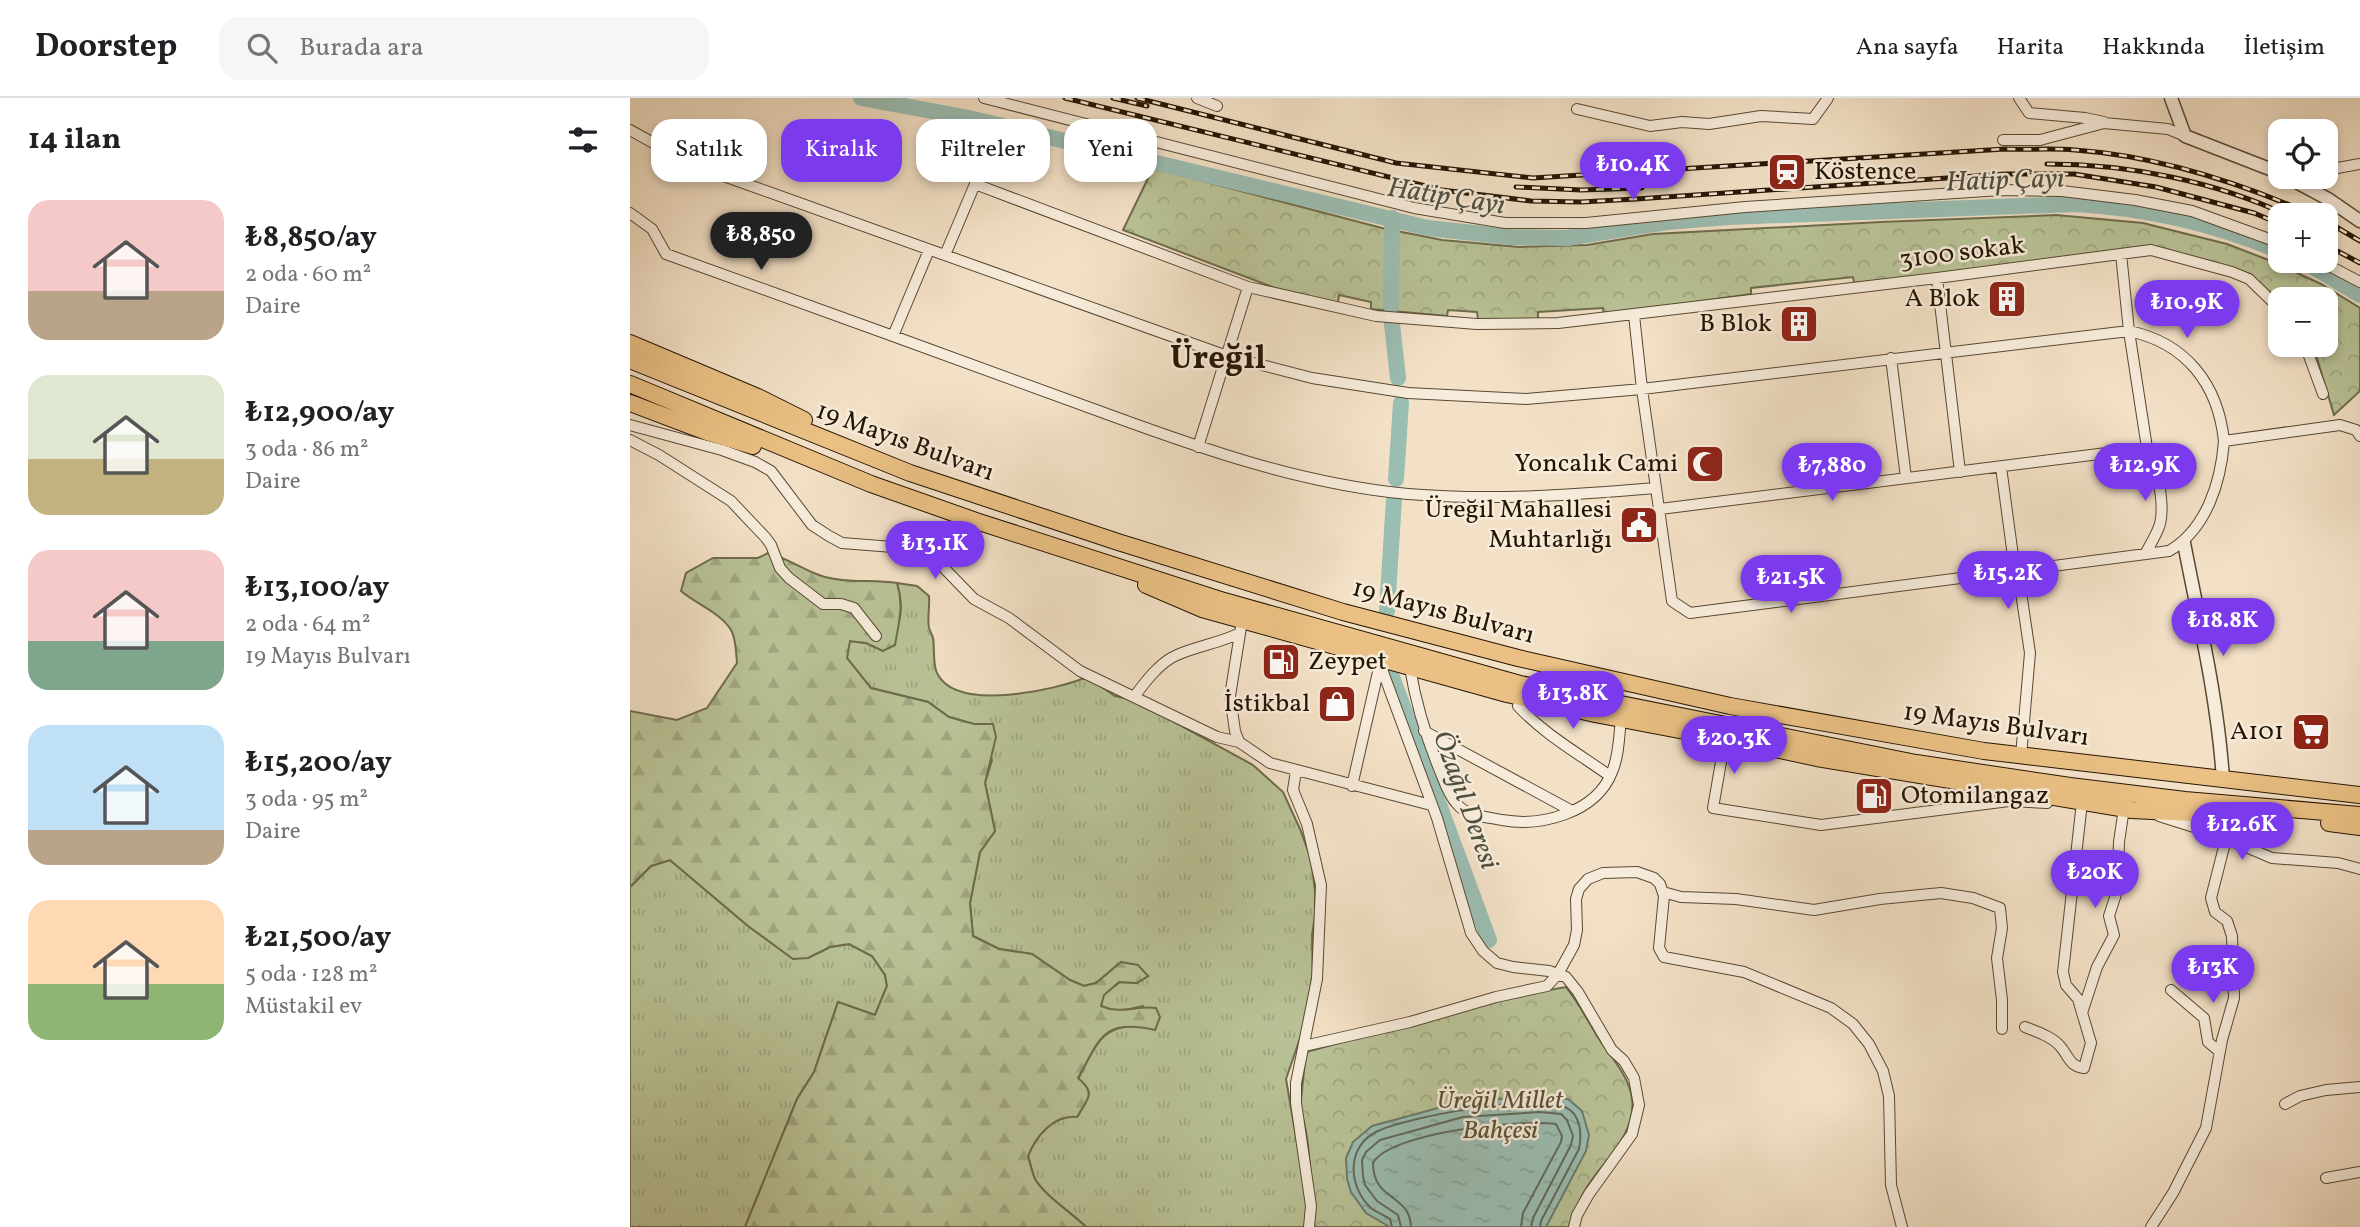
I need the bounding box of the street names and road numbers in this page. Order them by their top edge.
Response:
street label: 3100 sokak [1897,227,2027,279]
street label: 19 Mayıs Bulvarı [811,393,999,491]
street label: 19 Mayıs Bulvarı [1348,570,1538,654]
street label: 19 Mayıs Bulvarı [1901,694,2091,756]

